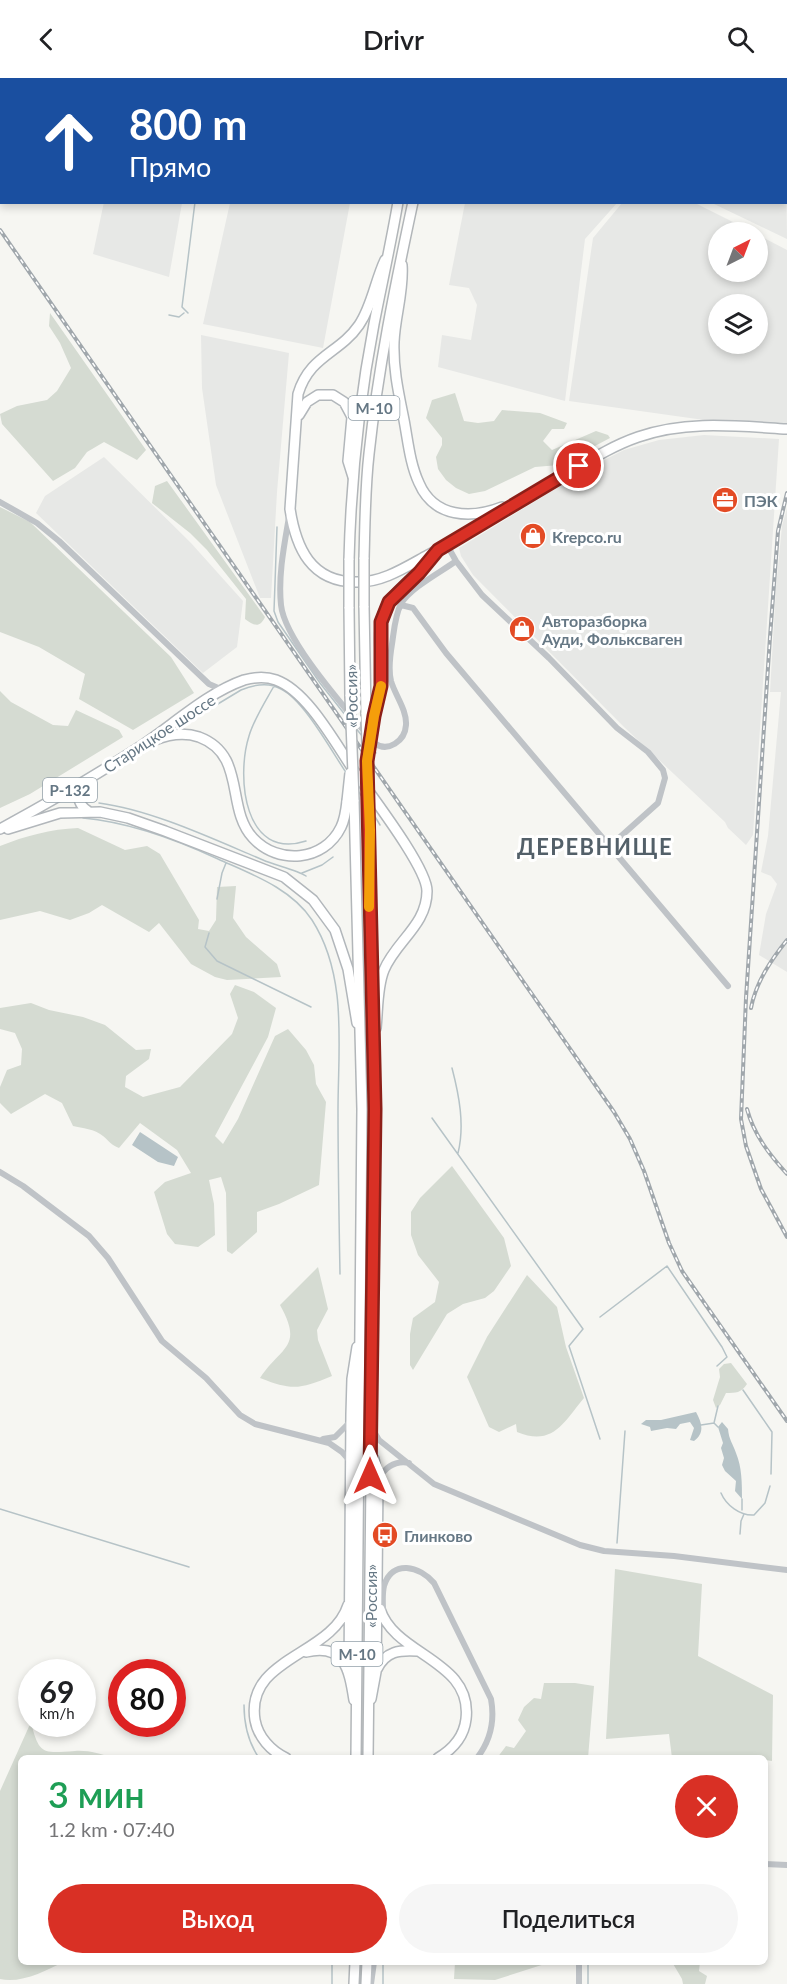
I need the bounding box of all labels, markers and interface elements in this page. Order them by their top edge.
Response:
icon: back [30,23,63,56]
text: Drivr [363,23,424,56]
icon: search [724,23,757,56]
text: 800 m [129,99,247,149]
icon: ahead [30,102,108,180]
text: Прямо [129,150,211,183]
north arrow [708,222,768,282]
map controls [708,222,768,354]
button: layers [708,294,768,354]
road number: М-10 [348,396,400,420]
pin [553,440,604,491]
icon: arrive [562,449,595,482]
office icon: ПЭК [710,485,740,515]
place label: ПЭК [744,491,779,510]
shop icon: Krepco.ru [518,521,548,551]
place label: Krepco.ru [552,527,622,546]
place label: Авторазборка Ауди, Фольксваген [541,611,683,648]
shop icon: Авторазборка Ауди, Фольксваген [507,614,537,644]
street label: «Россия» [341,664,361,728]
street label: Старицкое шоссе [100,690,218,776]
road number: Р-132 [43,778,97,802]
district label: ДЕРЕВНИЩЕ [517,833,673,860]
position arrow [338,1444,402,1508]
bus stop icon: Глинково [370,1520,400,1550]
place label: Глинково [404,1526,472,1545]
street label: «Россия» [361,1564,380,1628]
road number: М-10 [332,1642,382,1666]
speed limit sign: 80 [108,1659,186,1737]
text: 69 [40,1673,74,1709]
text: km/h [39,1704,75,1722]
text: 3 мин [48,1772,145,1816]
button: close [675,1775,738,1838]
text: 1.2 km · 07:40 [48,1817,175,1841]
button: Выход [48,1884,387,1953]
button: Поделиться [399,1884,738,1953]

